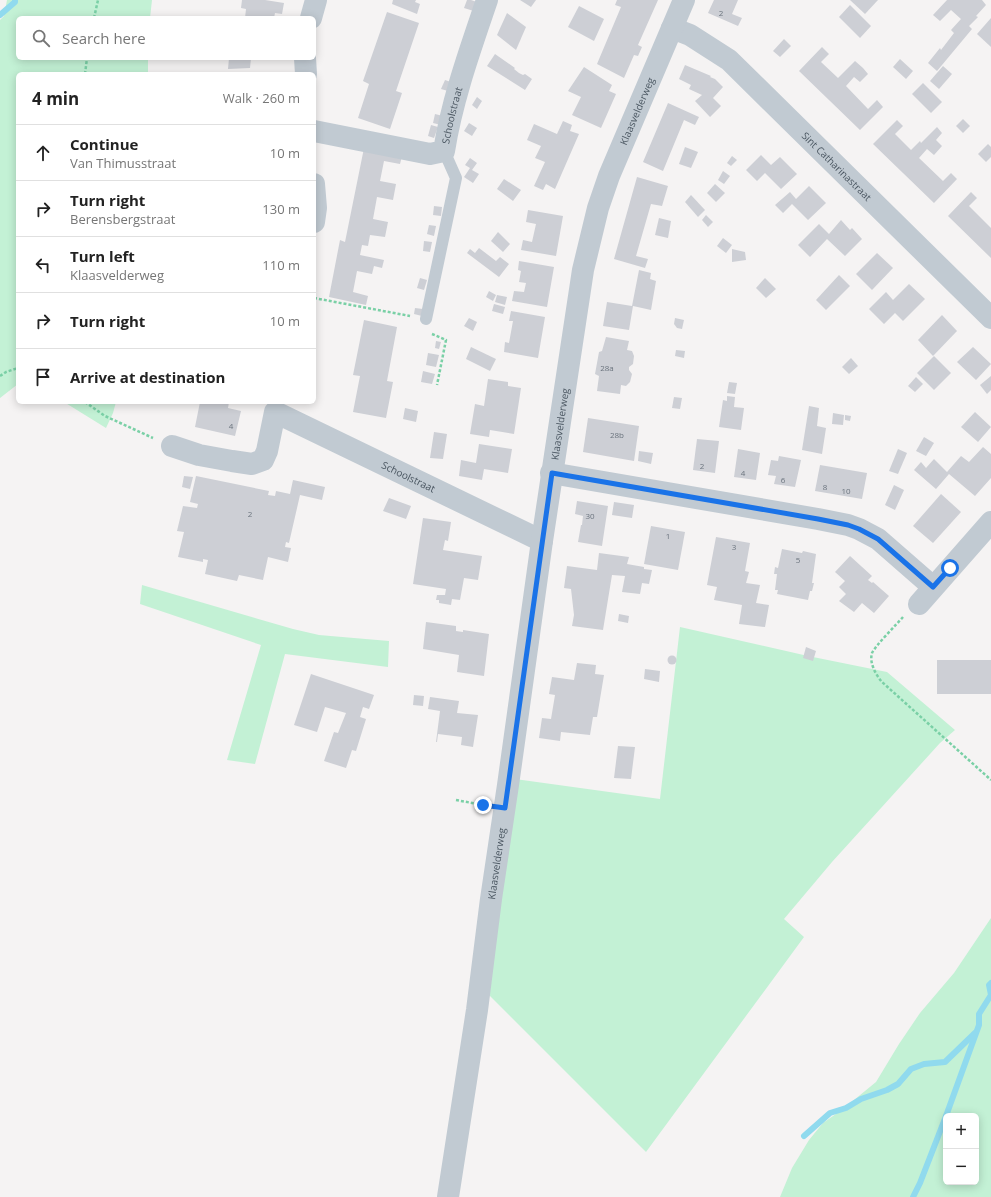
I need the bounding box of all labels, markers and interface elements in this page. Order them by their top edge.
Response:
house number: 2 [719,7,724,18]
search box [16,16,316,60]
icon: search [30,27,52,49]
text: Search here [62,28,146,48]
street label: Klaasvelderweg [616,75,658,147]
street label: Schoolstraat [438,85,465,145]
text: 4 min [32,87,79,110]
text: Walk · 260 m [223,89,300,107]
street label: Sint Catharinastraat [799,129,875,204]
text: Continue [70,134,138,154]
icon: ahead [32,142,54,164]
text: 10 m [270,144,300,162]
text: Van Thimusstraat [70,154,176,172]
text: Turn right [70,190,145,210]
icon: right [32,198,54,220]
text: 130 m [262,200,300,218]
text: Berensbergstraat [70,210,175,228]
text: Turn left [70,246,135,266]
icon: left [32,254,54,276]
text: 110 m [262,256,300,274]
text: Klaasvelderweg [70,266,164,284]
icon: right [32,310,54,332]
text: Turn right [70,311,145,331]
text: 10 m [270,312,300,330]
house number: 28a [600,362,614,373]
icon: arrive [32,366,54,388]
text: Arrive at destination [70,367,225,387]
street label: Klaasvelderweg [547,387,572,461]
house number: 4 [229,420,234,431]
house number: 28b [610,429,624,440]
street label: Schoolstraat [379,458,438,496]
house number: 2 [700,460,705,471]
house number: 4 [741,467,746,478]
house number: 6 [781,474,786,485]
house number: 8 [823,481,828,492]
house number: 10 [841,485,851,496]
house number: 2 [248,508,253,519]
house number: 30 [585,510,595,521]
house number: 1 [666,530,670,541]
house number: 3 [732,541,737,552]
house number: 5 [796,554,801,565]
route start [941,559,959,577]
route end [474,796,492,814]
street label: Klaasvelderweg [484,826,509,900]
map controls [943,1113,979,1185]
button: + [943,1113,979,1149]
button: − [943,1149,979,1185]

